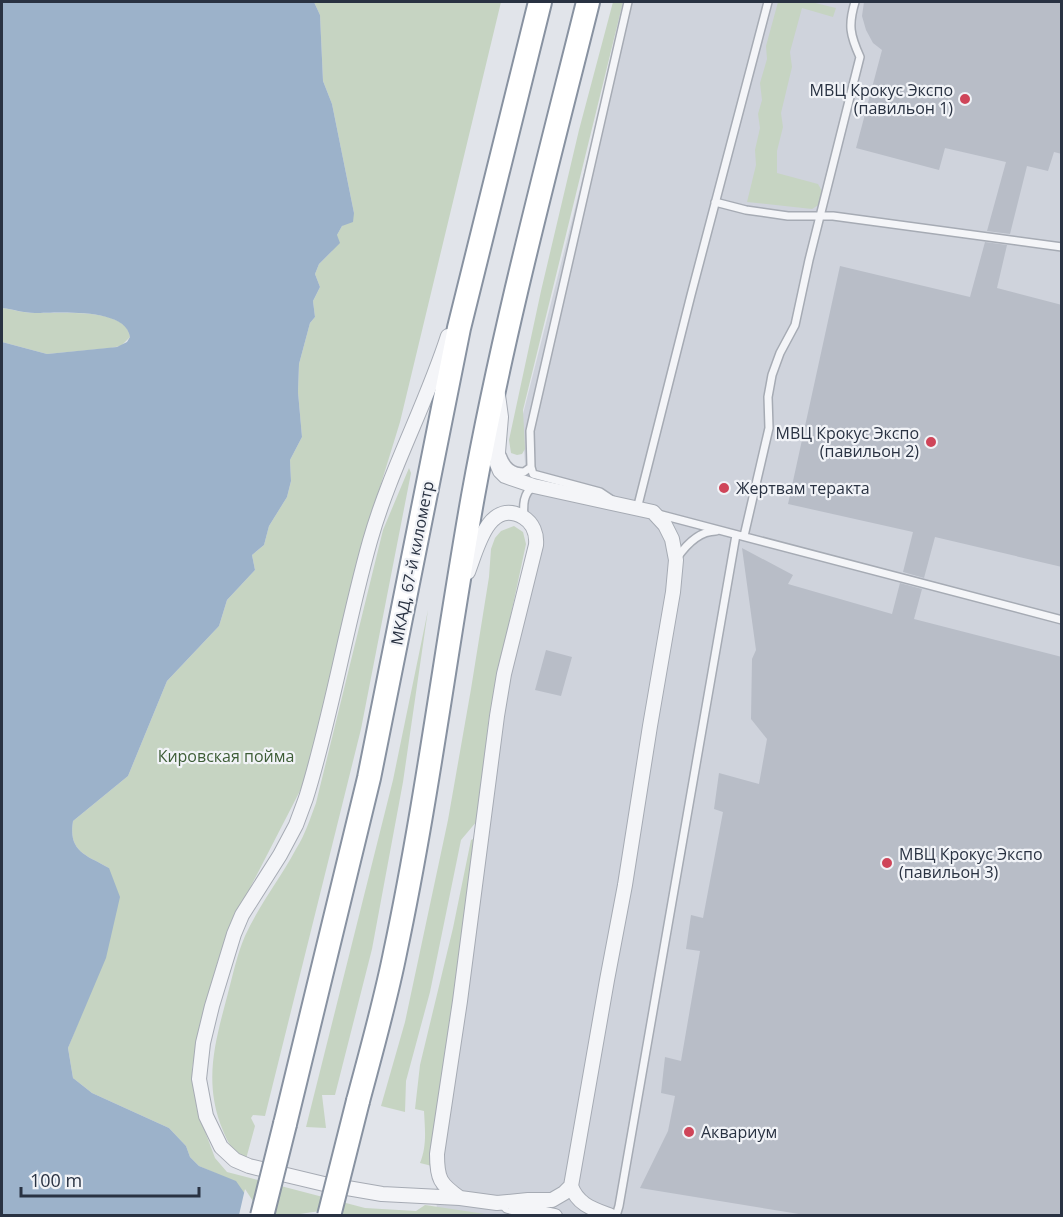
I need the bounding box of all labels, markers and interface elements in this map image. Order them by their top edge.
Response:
place label: МВЦ Крокус Экспо (павильон 1) [809,79,953,119]
marker: МВЦ Крокус Экспо (павильон 1) [958,92,972,106]
place label: МВЦ Крокус Экспо (павильон 2) [775,422,919,462]
marker: МВЦ Крокус Экспо (павильон 2) [924,435,938,449]
place label: Жертвам теракта [736,477,870,499]
street label: МКАД, 67-й километр [385,479,439,647]
marker: Жертвам теракта [717,481,731,495]
park label: Кировская пойма [158,745,294,767]
place label: МВЦ Крокус Экспо (павильон 3) [899,843,1043,883]
marker: МВЦ Крокус Экспо (павильон 3) [880,856,894,870]
place label: Аквариум [701,1121,777,1143]
marker: Аквариум [682,1125,696,1139]
scale bar [21,1160,200,1198]
text: 100 m [30,1168,82,1192]

